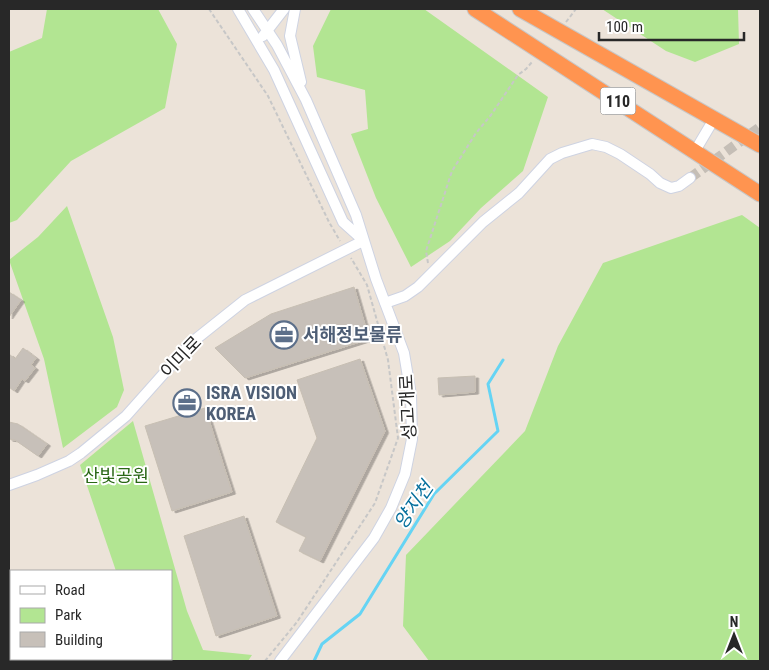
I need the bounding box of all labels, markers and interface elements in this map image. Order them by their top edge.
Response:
scale bar [599,10,744,42]
text: 100 m [606,18,643,36]
road number: 110 [600,88,636,114]
office icon: 서해정보물류 [269,320,299,350]
place label: 서해정보물류 [303,324,402,345]
street label: 이미로 [156,331,205,382]
street label: 성고개로 [395,373,420,441]
place label: ISRA VISION KOREA [206,382,297,424]
office icon: ISRA VISION KOREA [172,388,202,418]
park label: 산빛공원 [83,465,149,486]
water label: 양지천 [389,476,439,533]
legend [10,570,172,660]
text: Road [55,581,85,599]
text: Park [55,606,82,624]
north arrow [709,610,759,660]
text: N [730,614,738,630]
text: Building [55,631,103,649]

